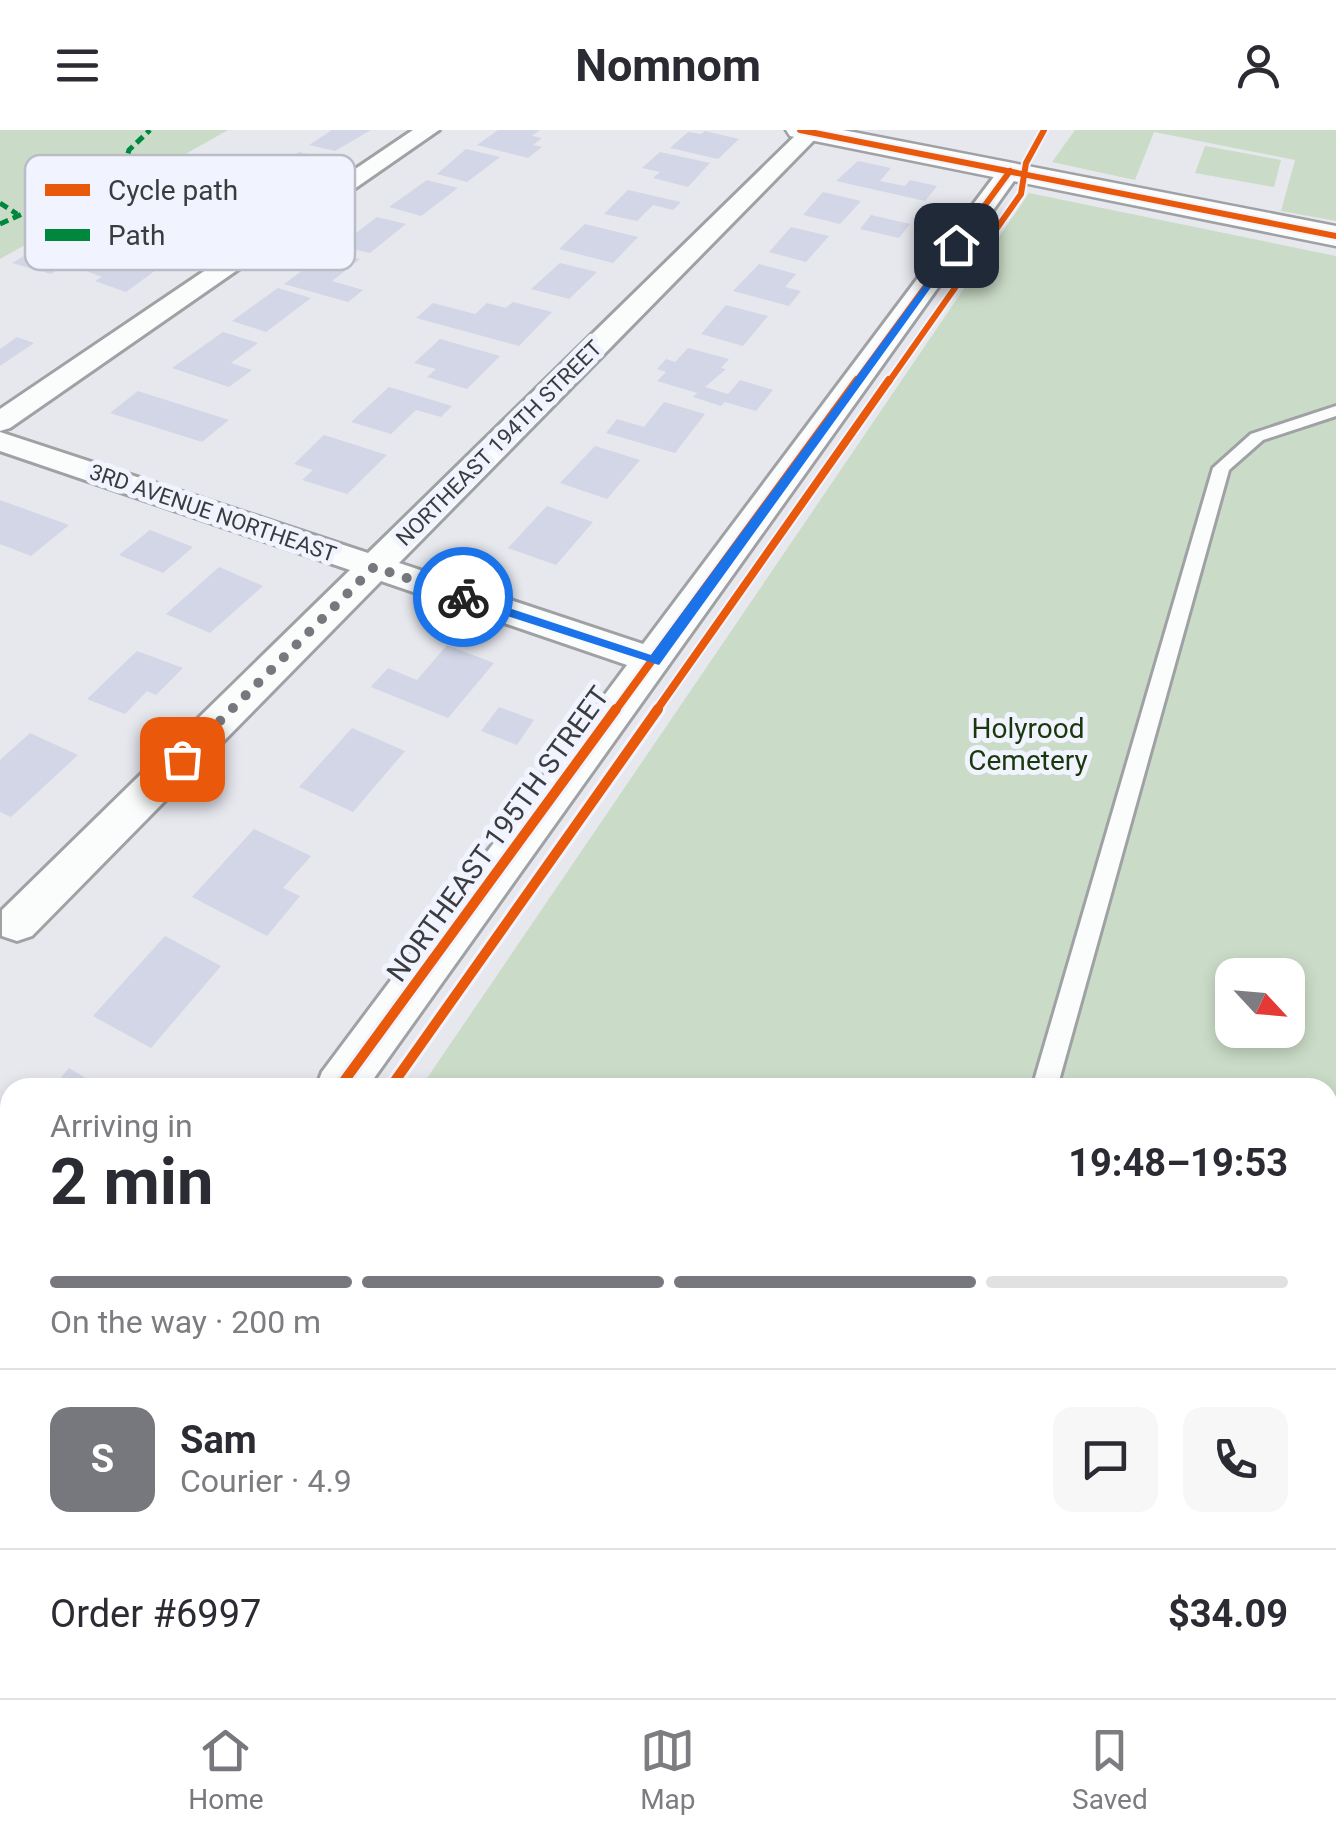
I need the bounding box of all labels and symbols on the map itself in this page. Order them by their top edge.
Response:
legend [25,155,355,270]
text: Cycle path [108,174,238,207]
pin [914,203,999,288]
text: Path [108,219,165,252]
street label: NORTHEAST 194TH STREET [391,335,607,551]
street label: 3RD AVENUE NORTHEAST [86,459,340,567]
courier [413,547,513,647]
street label: NORTHEAST 195TH STREET [380,680,616,988]
park label: Holyrood Cemetery [968,712,1088,777]
pin [140,717,225,802]
north arrow [1215,958,1305,1048]

